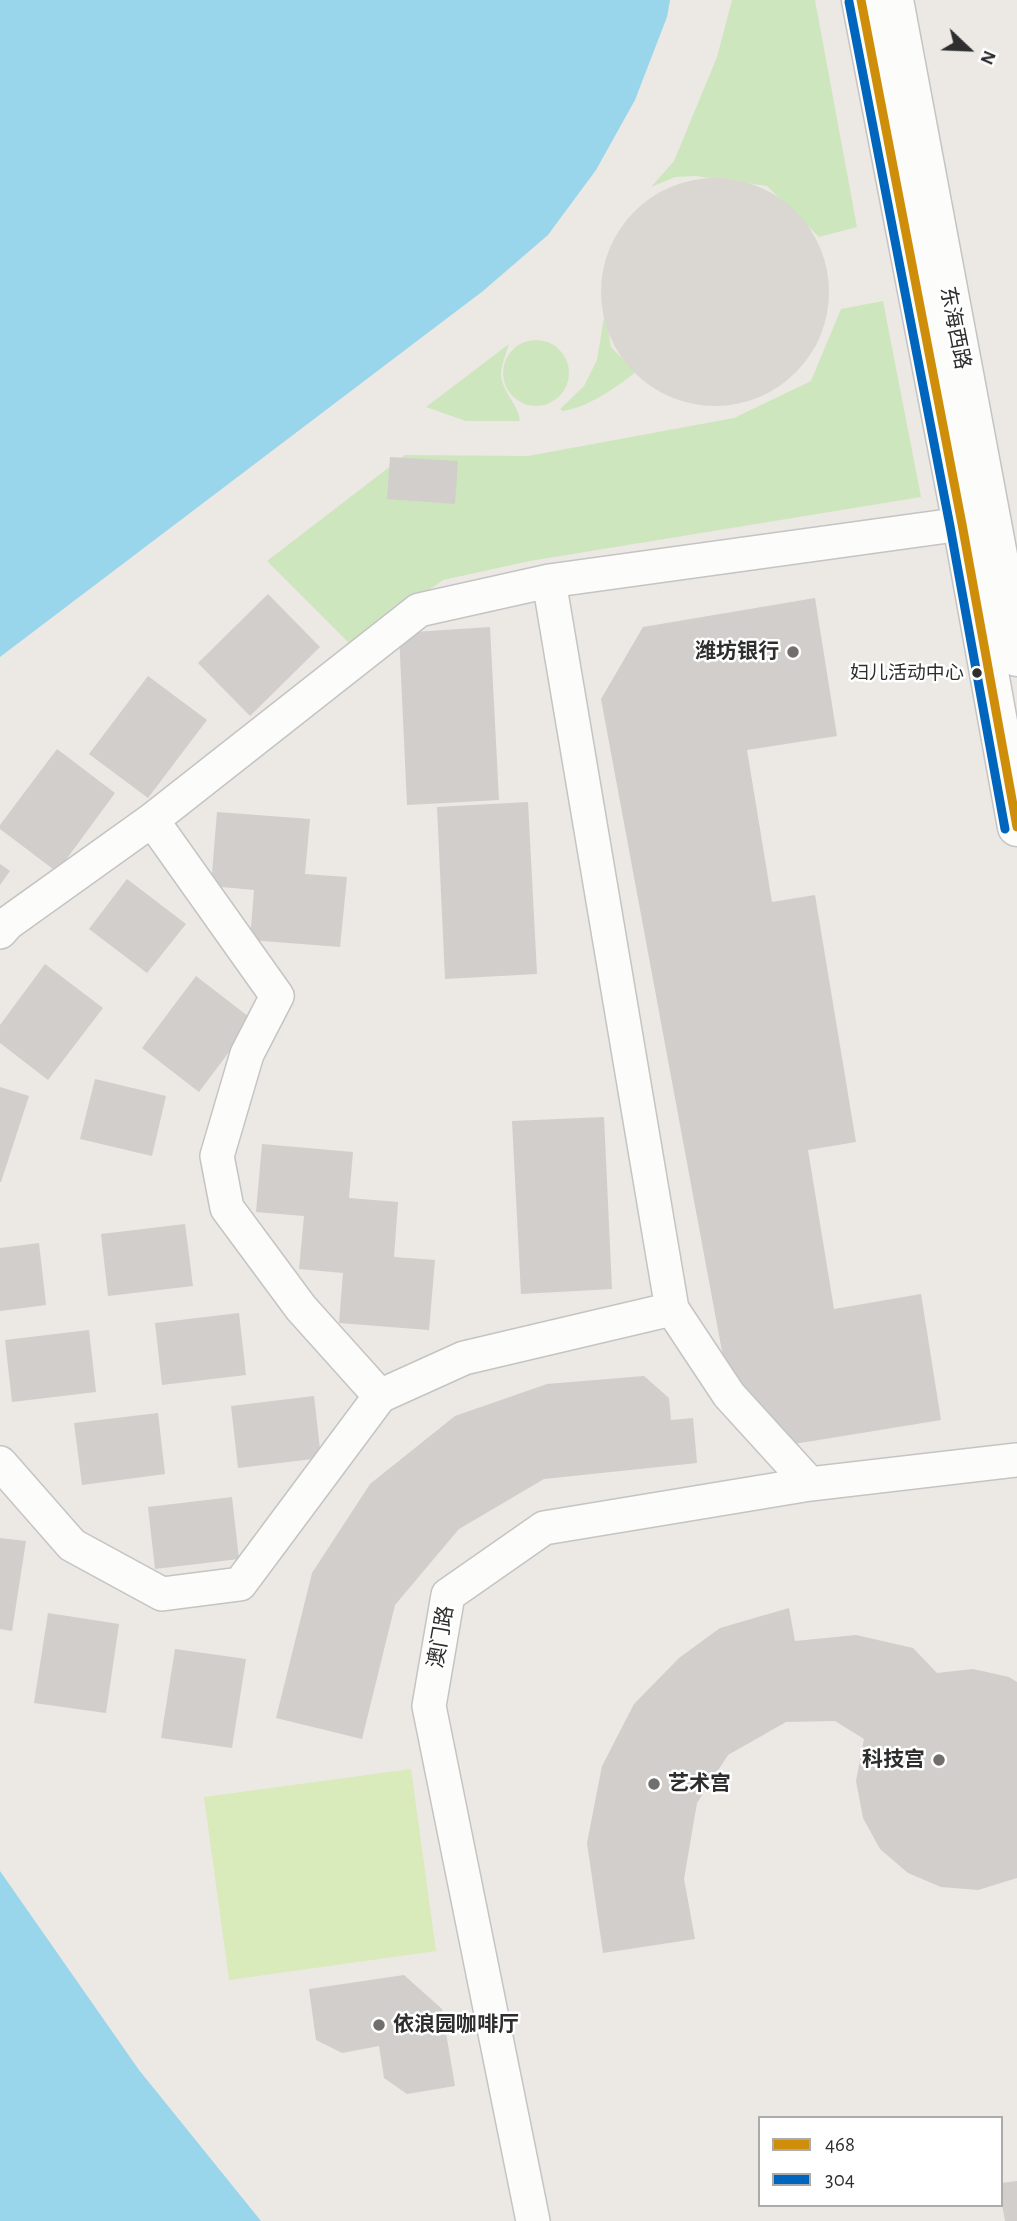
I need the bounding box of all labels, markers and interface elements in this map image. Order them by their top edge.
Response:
north arrow [933,14,1003,84]
text: N [976,48,999,67]
street label: 东海西路 [935,284,975,372]
place label: 潍坊银行 [695,639,779,665]
marker: 潍坊银行 [785,644,801,660]
place label: 妇儿活动中心 [850,662,964,684]
marker: 妇儿活动中心 [970,666,984,680]
street label: 澳门路 [423,1604,459,1670]
place label: 科技宫 [862,1747,925,1773]
marker: 科技宫 [931,1752,947,1768]
place label: 艺术宫 [668,1771,731,1797]
marker: 艺术宫 [646,1776,662,1792]
place label: 依浪园咖啡厅 [393,2012,519,2038]
marker: 依浪园咖啡厅 [371,2017,387,2033]
legend [758,2116,1003,2207]
text: 468 [825,2134,855,2155]
text: 304 [825,2169,855,2190]

